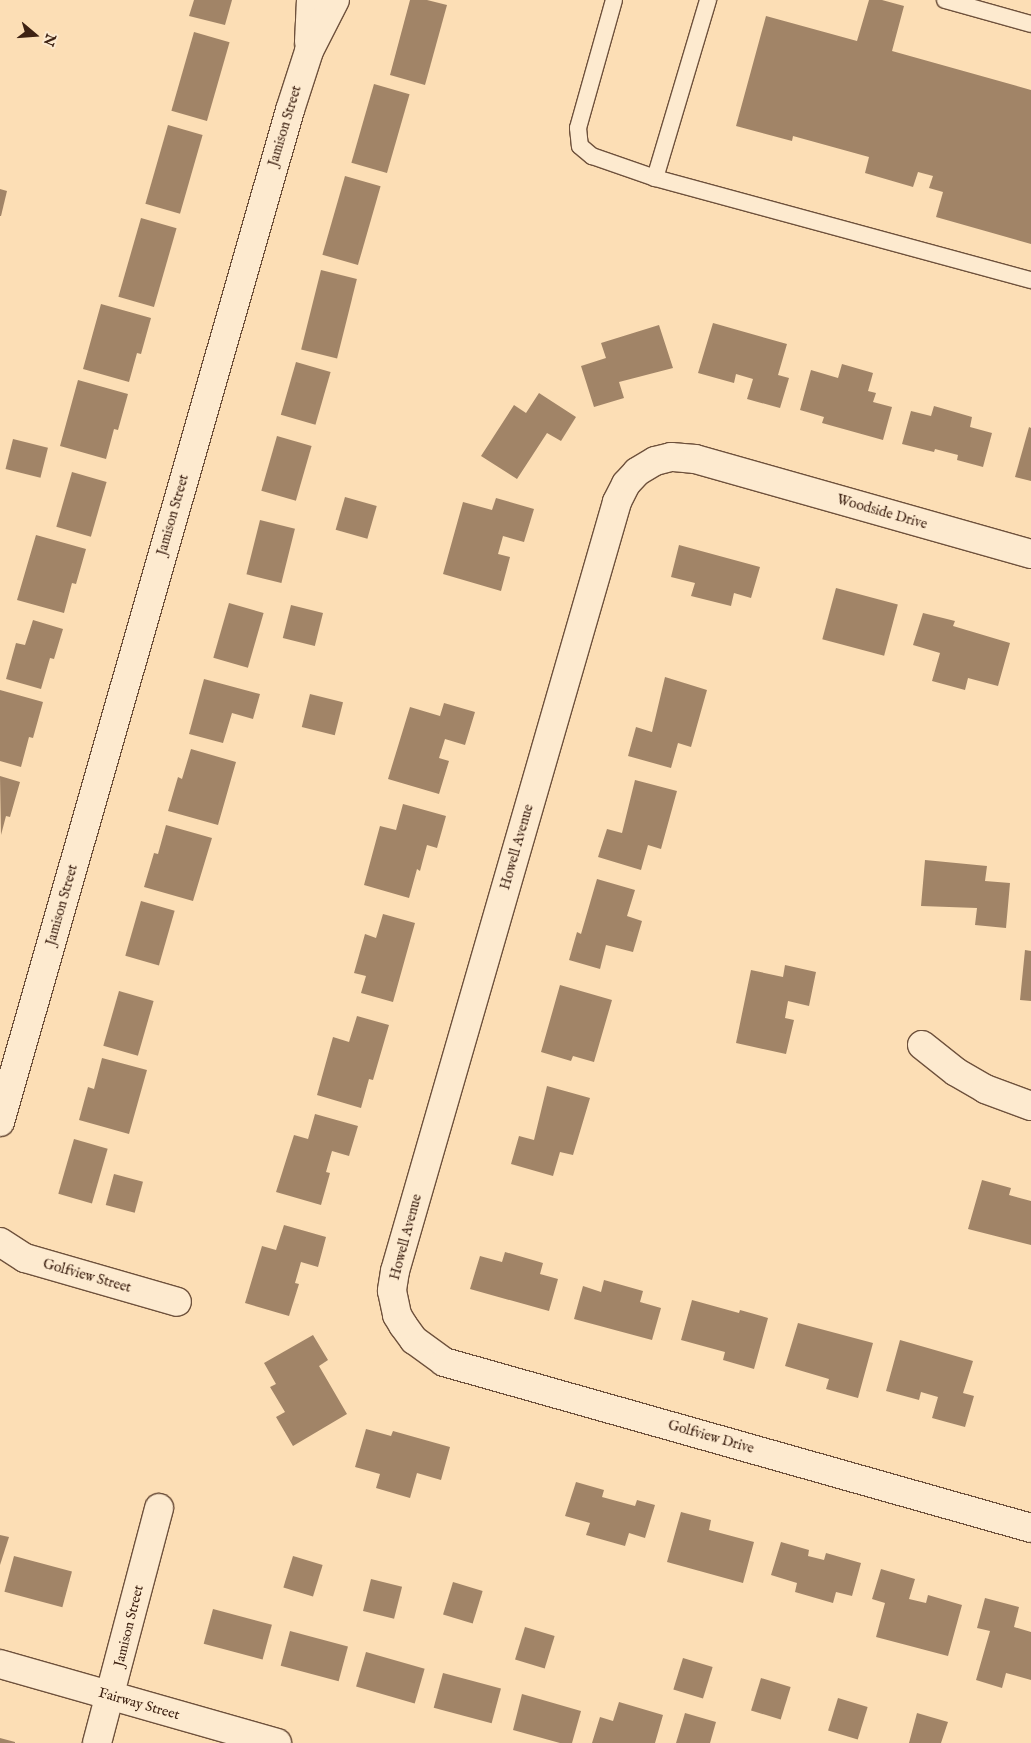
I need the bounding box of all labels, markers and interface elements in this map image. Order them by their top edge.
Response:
north arrow [10,10,60,60]
text: N [39,31,60,48]
street label: Jamison Street [265,84,305,168]
street label: Jamison Street [153,472,193,558]
street label: Woodside Drive [835,491,929,533]
street label: Howell Avenue [497,802,537,892]
street label: Jamison Street [42,862,82,948]
street label: Howell Avenue [386,1192,426,1282]
street label: Golfview Street [41,1255,133,1297]
street label: Golfview Drive [666,1417,756,1457]
street label: Jamison Street [111,1583,147,1669]
street label: Fairway Street [97,1684,181,1724]

